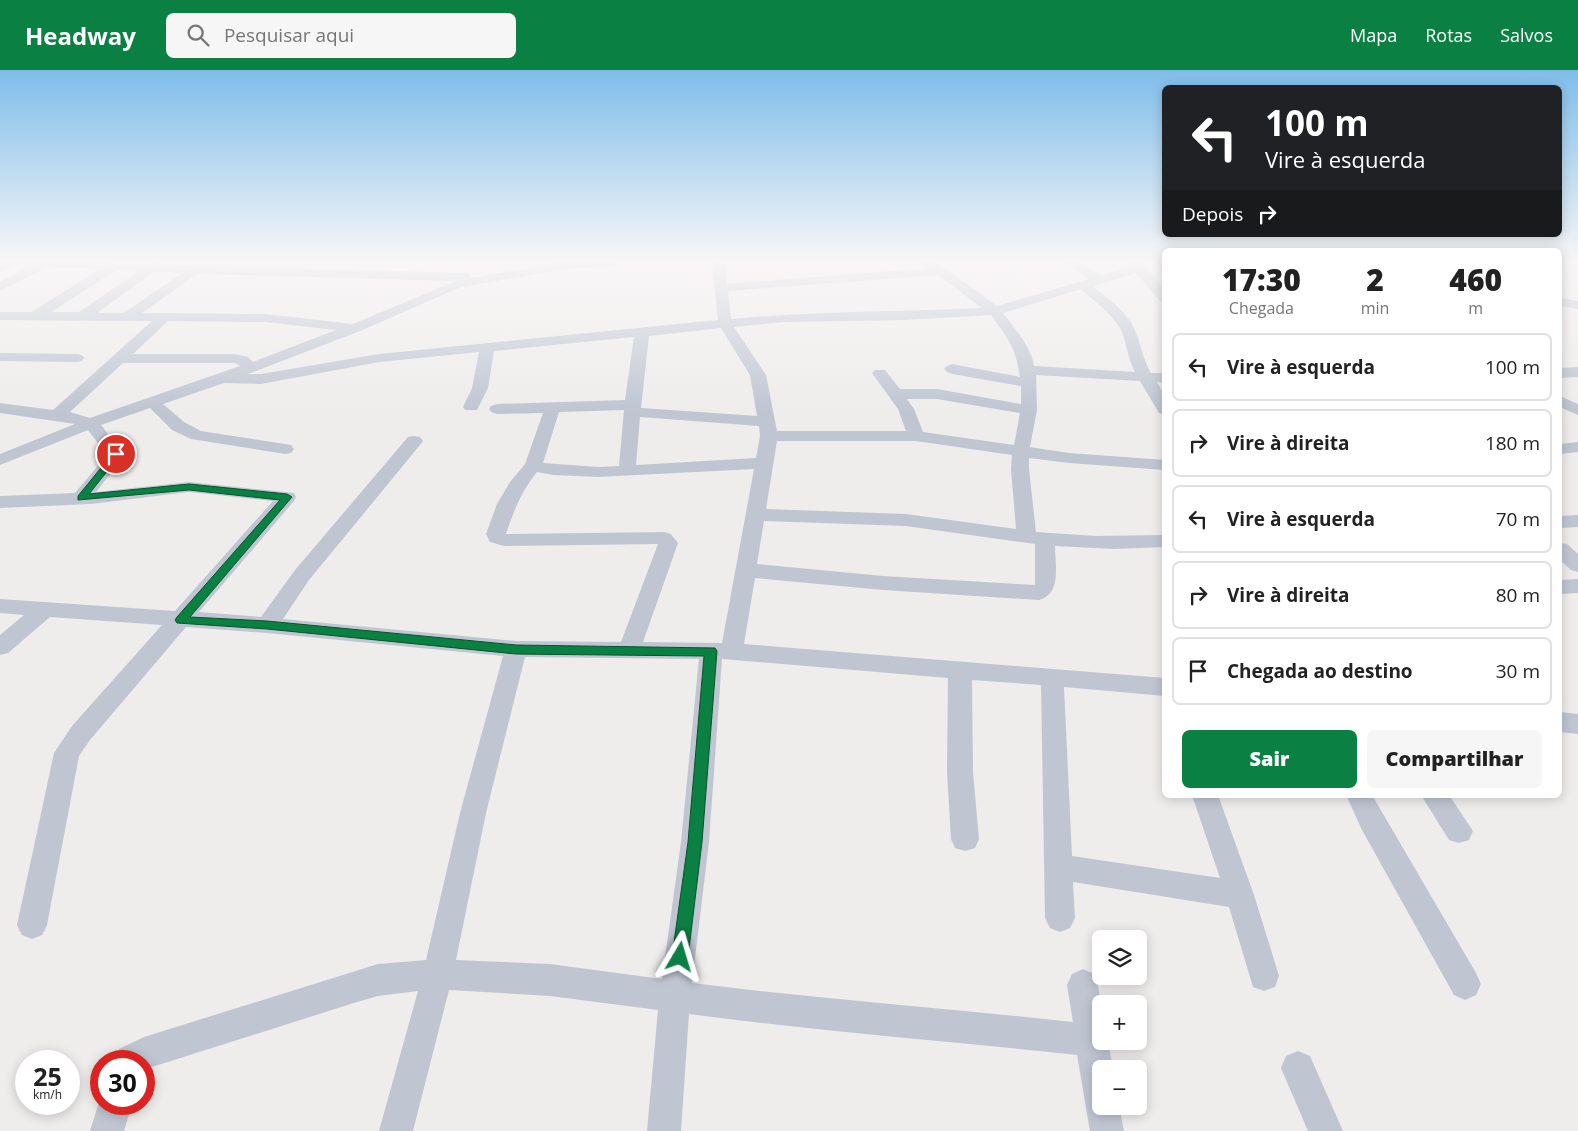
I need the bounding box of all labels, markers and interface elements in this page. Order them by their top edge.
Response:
search box [166,13,516,58]
text: Headway [25,19,136,52]
icon: search [184,21,212,49]
text: Pesquisar aqui [224,22,354,48]
text: Mapa [1350,23,1397,47]
text: Rotas [1425,23,1472,47]
text: Salvos [1500,23,1553,47]
text: 100 m [1265,99,1369,146]
icon: left [1182,105,1247,170]
text: Vire à esquerda [1265,144,1426,174]
icon: right [1253,200,1281,228]
text: Depois [1182,201,1243,227]
text: 17:30 [1222,259,1301,300]
text: 2 [1366,259,1384,300]
text: 460 [1449,259,1502,300]
text: Chegada [1229,297,1294,319]
text: min [1361,297,1389,319]
text: m [1468,297,1483,319]
icon: left [1184,353,1212,381]
text: Vire à esquerda [1227,354,1375,380]
text: 100 m [1485,354,1540,380]
icon: right [1184,429,1212,457]
text: Vire à direita [1227,430,1350,456]
text: 180 m [1485,430,1540,456]
pin [95,433,137,475]
icon: arrive [102,440,130,468]
icon: left [1184,505,1212,533]
text: Vire à esquerda [1227,506,1375,532]
text: 70 m [1496,506,1540,532]
icon: right [1184,581,1212,609]
text: Vire à direita [1227,582,1350,608]
text: 80 m [1496,582,1540,608]
icon: arrive [1184,657,1212,685]
text: Chegada ao destino [1227,658,1413,684]
text: 30 m [1496,658,1540,684]
button: Sair [1182,730,1357,788]
button: Compartilhar [1367,730,1542,788]
position arrow [653,930,705,982]
map controls [1092,930,1147,1115]
button: layers [1092,930,1147,985]
button: + [1092,995,1147,1050]
speed limit sign: 30 [90,1050,155,1115]
text: 25 [33,1059,62,1093]
button: − [1092,1060,1147,1115]
text: km/h [33,1086,62,1103]

